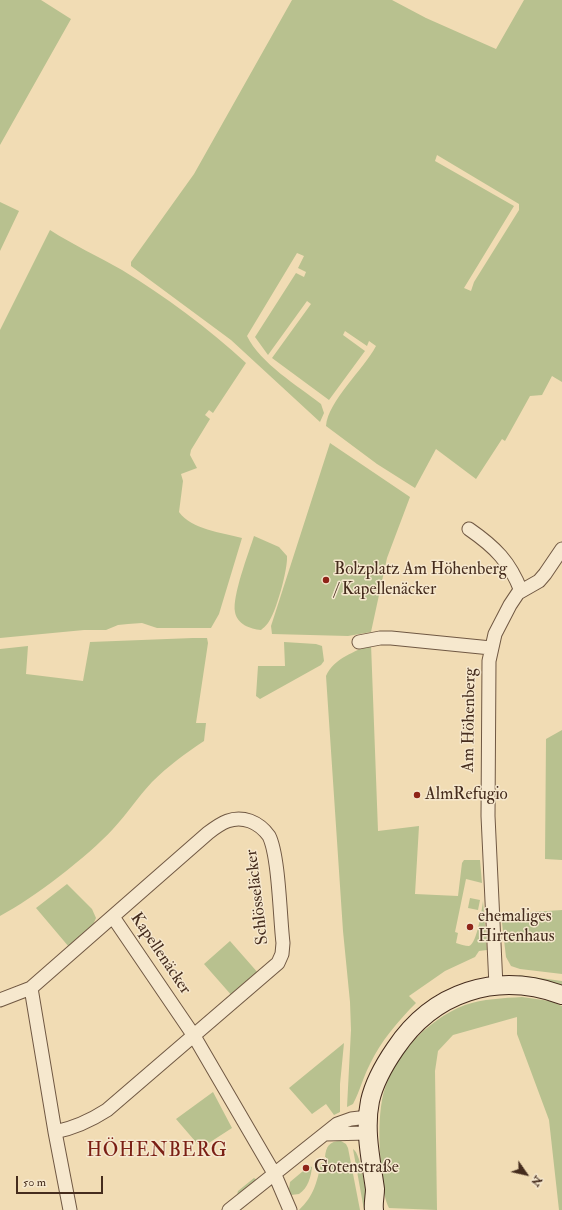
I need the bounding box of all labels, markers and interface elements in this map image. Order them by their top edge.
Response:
place label: Bolzplatz Am Höhenberg / Kapellenäcker [334,560,507,600]
marker: Bolzplatz Am Höhenberg / Kapellenäcker [321,575,331,585]
street label: Am Höhenberg [459,668,481,772]
place label: AlmRefugio [425,785,508,805]
marker: AlmRefugio [412,790,422,800]
street label: Schlösseläcker [242,848,274,946]
place label: ehemaliges Hirtenhaus [478,907,555,947]
street label: Kapellenäcker [125,909,195,999]
marker: ehemaliges Hirtenhaus [465,922,475,932]
district label: HÖHENBERG [86,1141,228,1163]
north arrow [506,1154,546,1194]
place label: Gotenstraße [314,1158,399,1178]
marker: Gotenstraße [301,1163,311,1173]
scale bar [18,1168,105,1194]
text: N [528,1173,545,1189]
text: 50 m [23,1175,46,1190]

